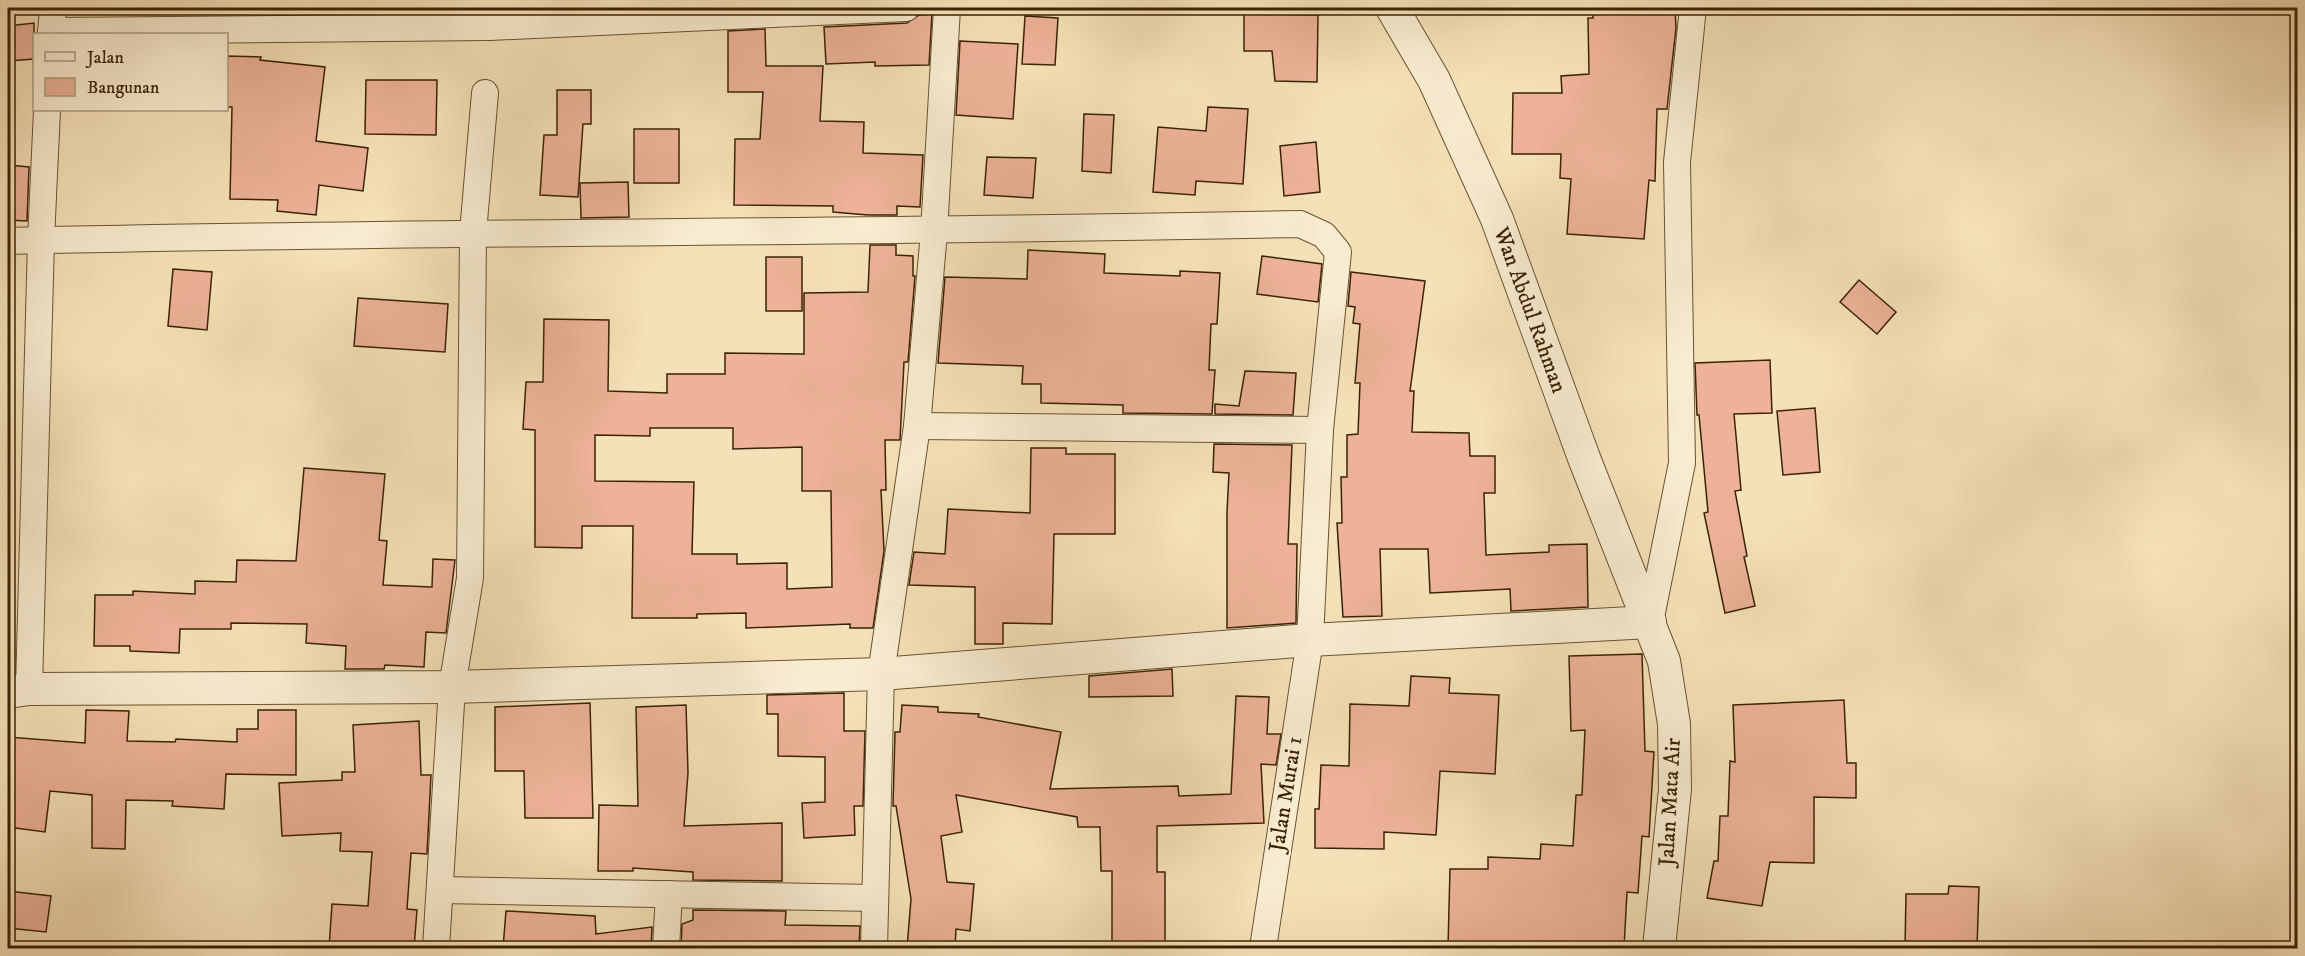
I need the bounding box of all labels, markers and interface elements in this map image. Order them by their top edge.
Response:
legend [33,33,228,111]
text: Jalan [85,47,125,69]
text: Bangunan [87,77,160,99]
street label: Wan Abdul Rahman [1487,222,1573,397]
street label: Jalan Murai 1 [1263,734,1308,855]
street label: Jalan Mata Air [1653,736,1687,869]

